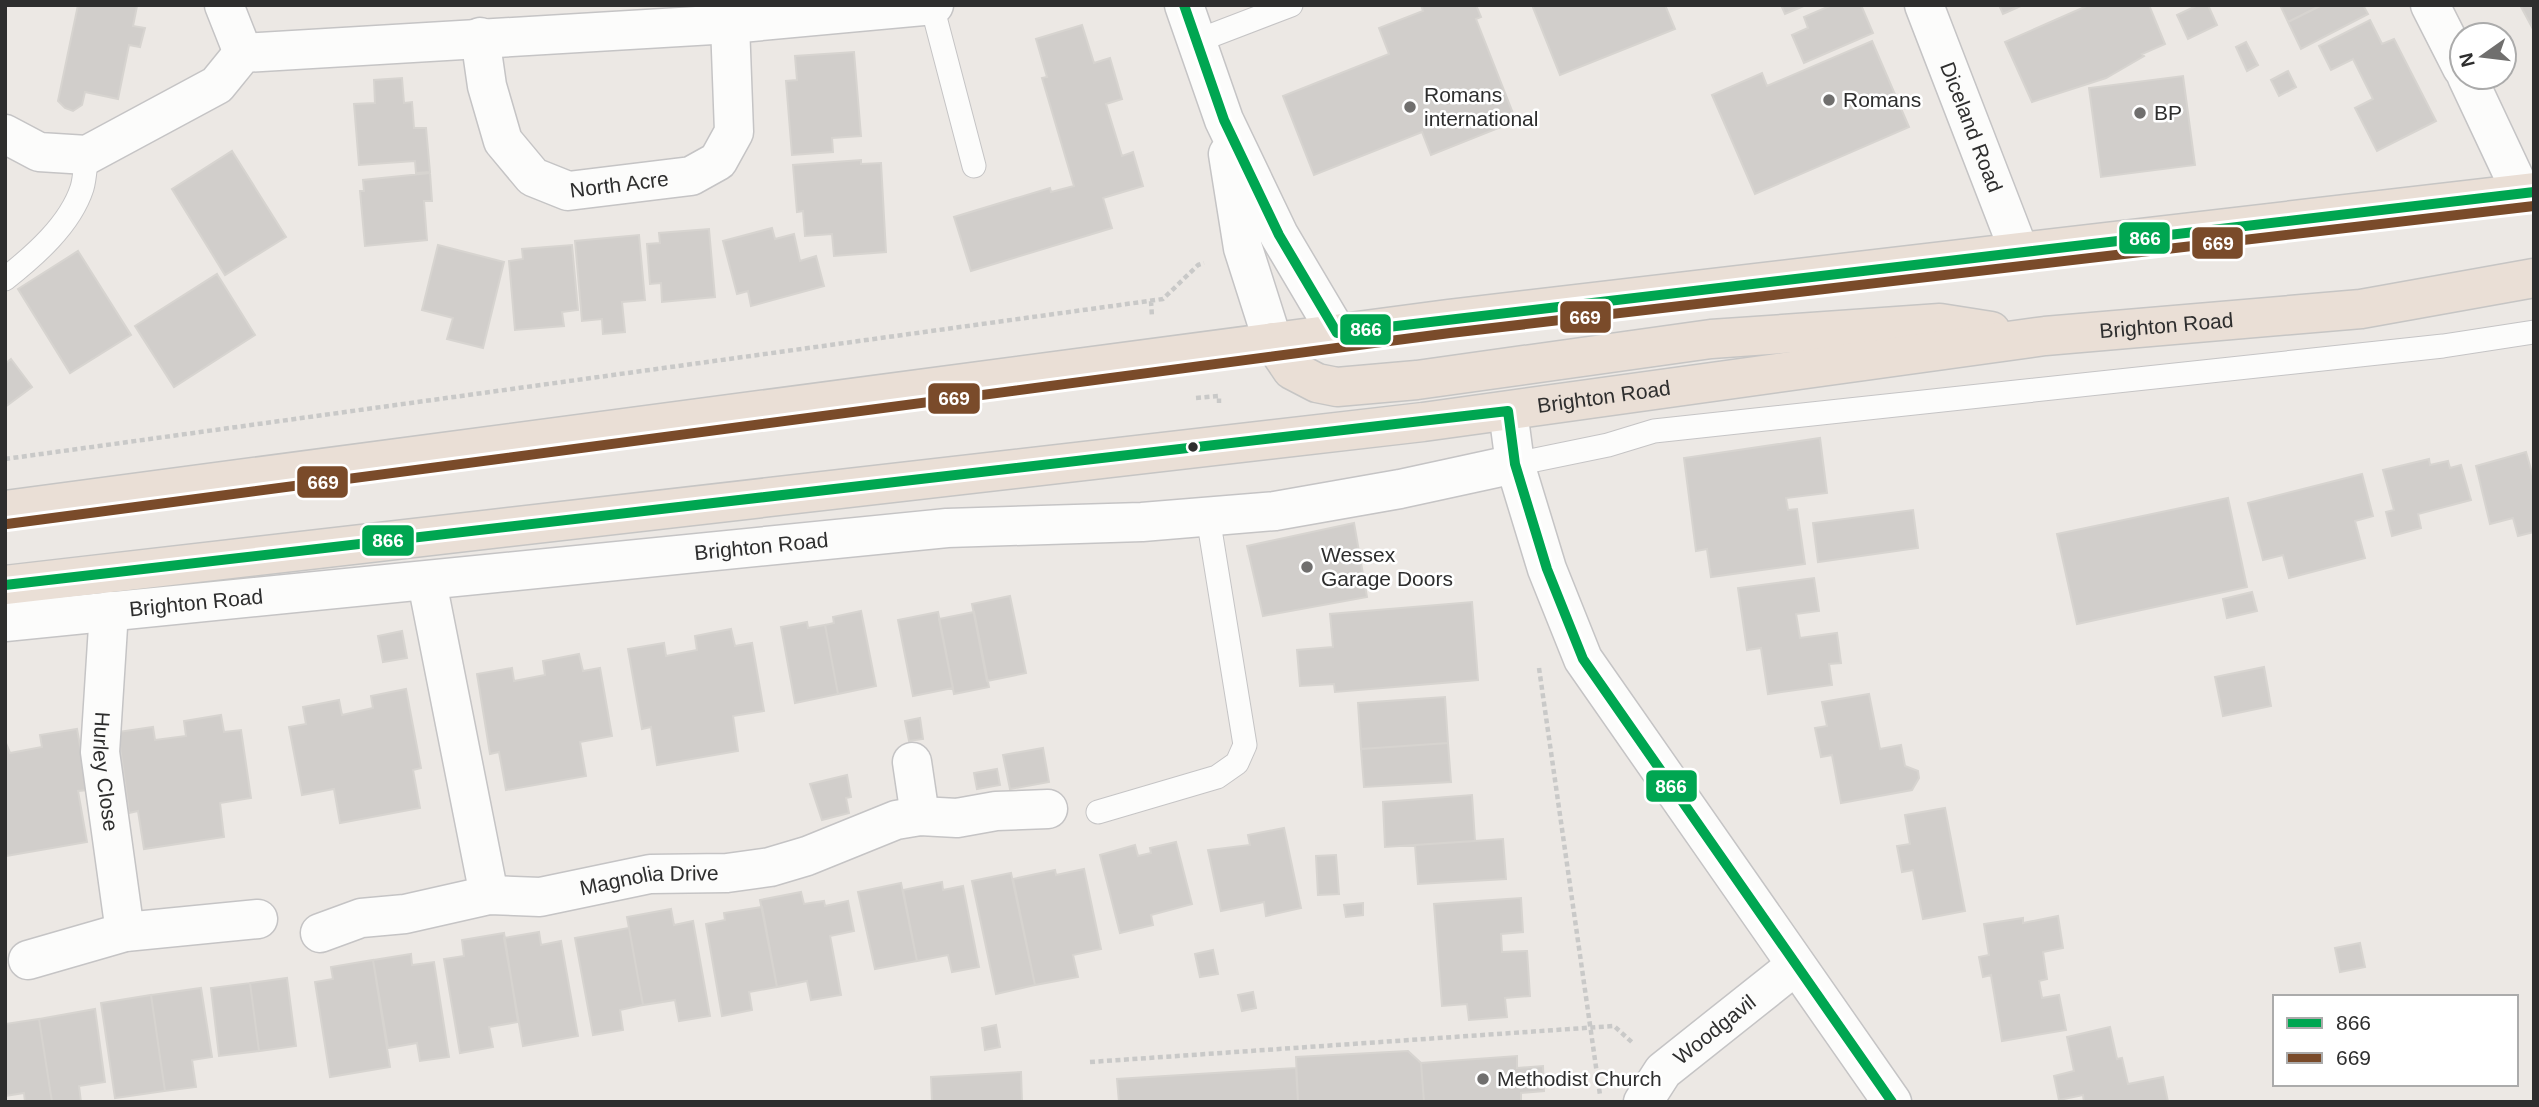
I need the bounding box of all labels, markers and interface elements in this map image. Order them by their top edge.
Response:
north arrow [2448,21,2518,91]
text: N [2455,51,2479,69]
street label: Diceland Road [1936,59,2007,195]
place label: Romans international [1424,83,1538,130]
place label: Romans [1843,88,1921,111]
marker: Romans [1821,92,1837,108]
marker: Romans international [1402,99,1418,115]
place label: BP [2154,101,2182,124]
marker: BP [2132,105,2148,121]
street label: North Acre [569,167,670,202]
line badge: 866 [2118,221,2171,255]
line badge: 669 [2191,226,2244,260]
text: 866 [2129,228,2161,249]
text: 669 [2202,233,2234,254]
line badge: 669 [1559,300,1612,334]
text: 669 [1569,307,1601,328]
street label: Brighton Road [2098,308,2234,342]
line badge: 866 [1339,313,1392,346]
text: 866 [1350,319,1382,340]
street label: Brighton Road [1536,376,1672,417]
line badge: 669 [927,382,981,415]
text: 669 [938,388,970,409]
unlabelled marker [1186,440,1200,454]
line badge: 669 [296,465,349,499]
text: 669 [307,472,339,493]
line badge: 866 [361,524,415,557]
street label: Brighton Road [693,528,829,564]
text: 866 [372,530,404,551]
place label: Wessex Garage Doors [1321,543,1453,590]
marker: Wessex Garage Doors [1299,559,1315,575]
street label: Brighton Road [128,584,264,621]
street label: Hurley Close [89,711,123,833]
line badge: 866 [1645,769,1698,803]
text: 866 [1655,776,1687,797]
street label: Magnolia Drive [578,861,719,899]
street label: Woodgavil [1669,990,1760,1069]
legend [2273,995,2518,1086]
text: 866 [2336,1011,2371,1034]
text: 669 [2336,1046,2371,1069]
place label: Methodist Church [1497,1067,1662,1090]
marker: Methodist Church [1475,1071,1491,1087]

